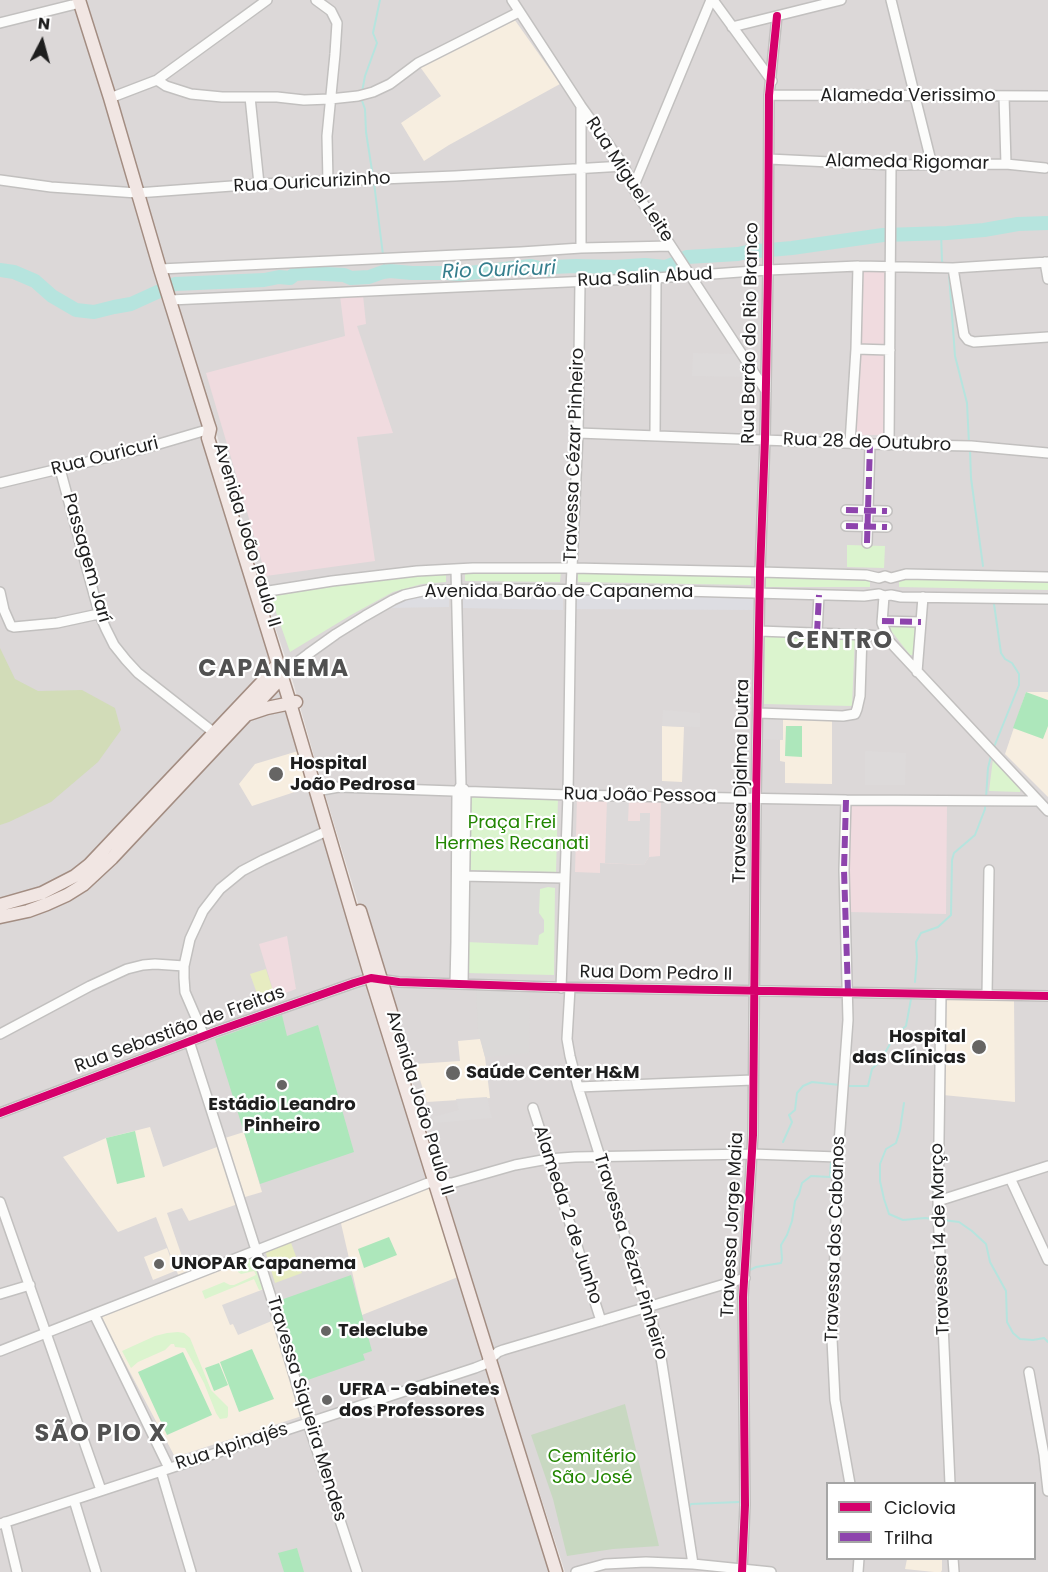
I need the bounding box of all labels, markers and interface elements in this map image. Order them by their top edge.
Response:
north arrow [12,12,72,72]
text: N [37,12,51,36]
street label: Alameda Verissimo [820,85,996,107]
street label: Rua Miguel Leite [581,114,677,246]
street label: Alameda Rigomar [825,151,989,175]
street label: Rua Ouricurizinho [233,168,391,198]
street label: Rua Barão do Rio Branco [738,222,764,444]
water label: Rio Ouricuri [442,257,556,285]
street label: Rua Salin Abud [577,264,713,292]
street label: Travessa Cézar Pinheiro [560,348,590,562]
street label: Rua 28 de Outubro [783,429,951,457]
street label: Rua Ouricuri [49,433,161,481]
street label: Avenida João Paulo II [208,440,284,630]
street label: Passagem Jarí [57,491,115,625]
street label: Avenida Barão de Capanema [425,581,693,603]
district label: CENTRO [786,628,894,656]
district label: CAPANEMA [198,656,350,684]
street label: Travessa Djalma Dutra [729,679,755,883]
place label: Hospital João Pedrosa [290,753,415,795]
marker: Hospital João Pedrosa [267,765,285,783]
street label: Rua João Pessoa [563,784,717,808]
park label: Praça Frei Hermes Recanati [435,812,589,854]
street label: Rua Dom Pedro II [579,962,733,986]
street label: Rua Sebastião de Freitas [72,982,288,1078]
street label: Avenida João Paulo II [381,1008,457,1198]
place label: Hospital das Clínicas [852,1026,966,1068]
marker: Hospital das Clínicas [970,1038,988,1056]
place label: Saúde Center H&M [466,1062,639,1084]
marker: Saúde Center H&M [444,1064,462,1082]
marker: Estádio Leandro Pinheiro [275,1078,289,1092]
place label: Estádio Leandro Pinheiro [208,1094,356,1136]
street label: Alameda 2 de Junho [528,1123,606,1307]
street label: Travessa Jorge Maia [717,1132,749,1318]
street label: Travessa dos Cabanos [822,1136,850,1342]
street label: Travessa 14 de Março [927,1142,955,1336]
street label: Travessa Cézar Pinheiro [588,1151,672,1363]
place label: UNOPAR Capanema [171,1253,356,1275]
marker: UNOPAR Capanema [152,1257,166,1271]
street label: Travessa Siqueira Mendes [261,1294,351,1524]
place label: Teleclube [338,1320,428,1342]
marker: Teleclube [319,1324,333,1338]
place label: UFRA - Gabinetes dos Professores [339,1379,500,1422]
marker: UFRA - Gabinetes dos Professores [320,1393,334,1407]
street label: Rua Apinajés [173,1419,291,1475]
district label: SÃO PIO X [34,1421,168,1449]
park label: Cemitério São José [548,1446,636,1488]
legend [826,1482,1036,1560]
text: Ciclovia [884,1495,956,1520]
text: Trilha [884,1525,933,1550]

